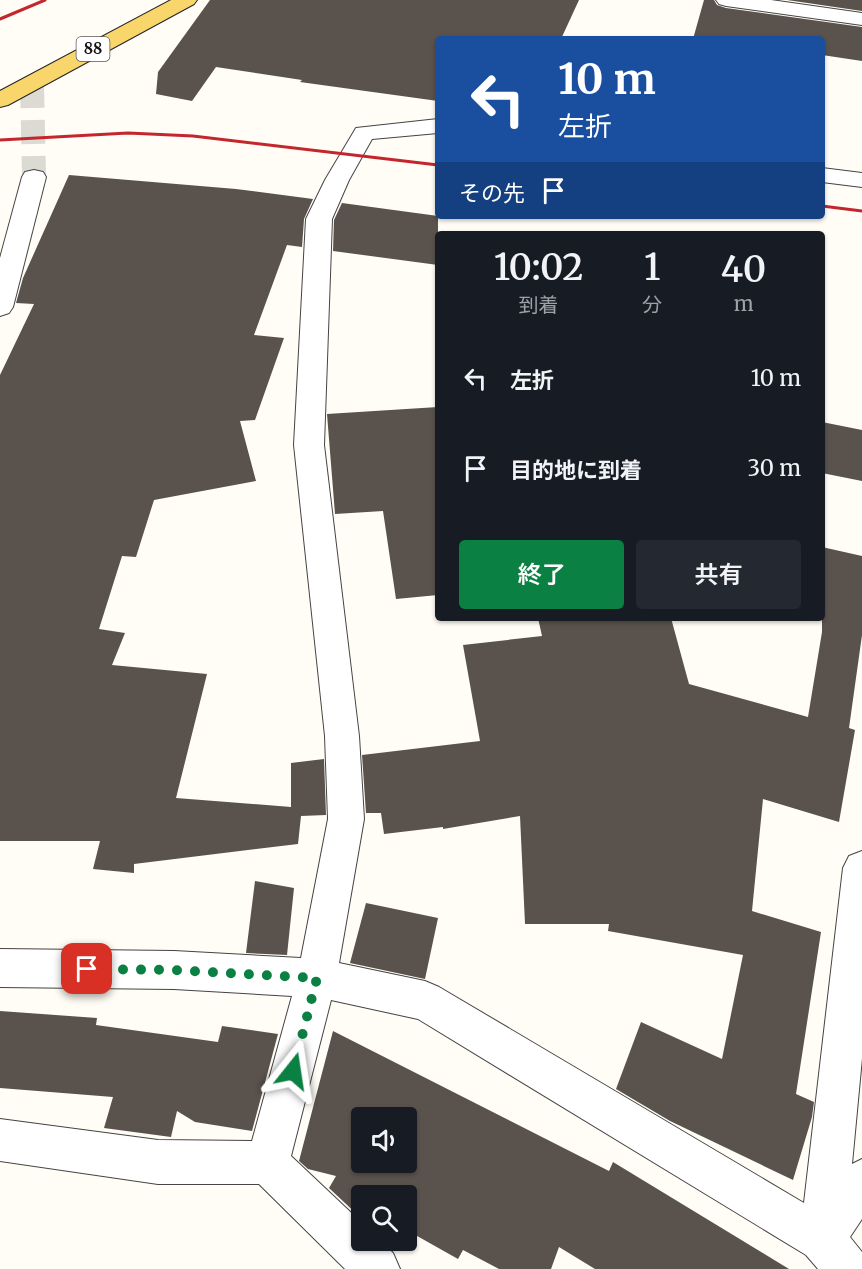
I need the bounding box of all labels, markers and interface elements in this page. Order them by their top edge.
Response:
road number: 88 [76,37,110,61]
text: 10 m [558,53,656,105]
icon: left [459,60,537,138]
text: 左折 [558,109,612,143]
icon: arrive [537,174,570,207]
text: その先 [459,179,525,207]
text: 10:02 [494,245,584,290]
text: 1 [644,245,660,290]
text: 40 [721,247,766,292]
text: m [734,291,754,316]
text: 到着 [519,292,559,317]
text: 分 [642,292,662,317]
icon: left [459,362,492,395]
text: 10 m [751,364,801,392]
text: 左折 [510,366,554,394]
icon: arrive [459,452,492,485]
text: 30 m [747,454,801,482]
text: 目的地に到着 [510,456,642,484]
button: 終了 [459,540,624,609]
button: 共有 [636,540,801,609]
pin [61,943,112,994]
icon: arrive [70,952,103,985]
position arrow [261,1039,325,1103]
map controls [351,1107,417,1251]
button: sound [351,1107,417,1173]
button: search [351,1185,417,1251]

